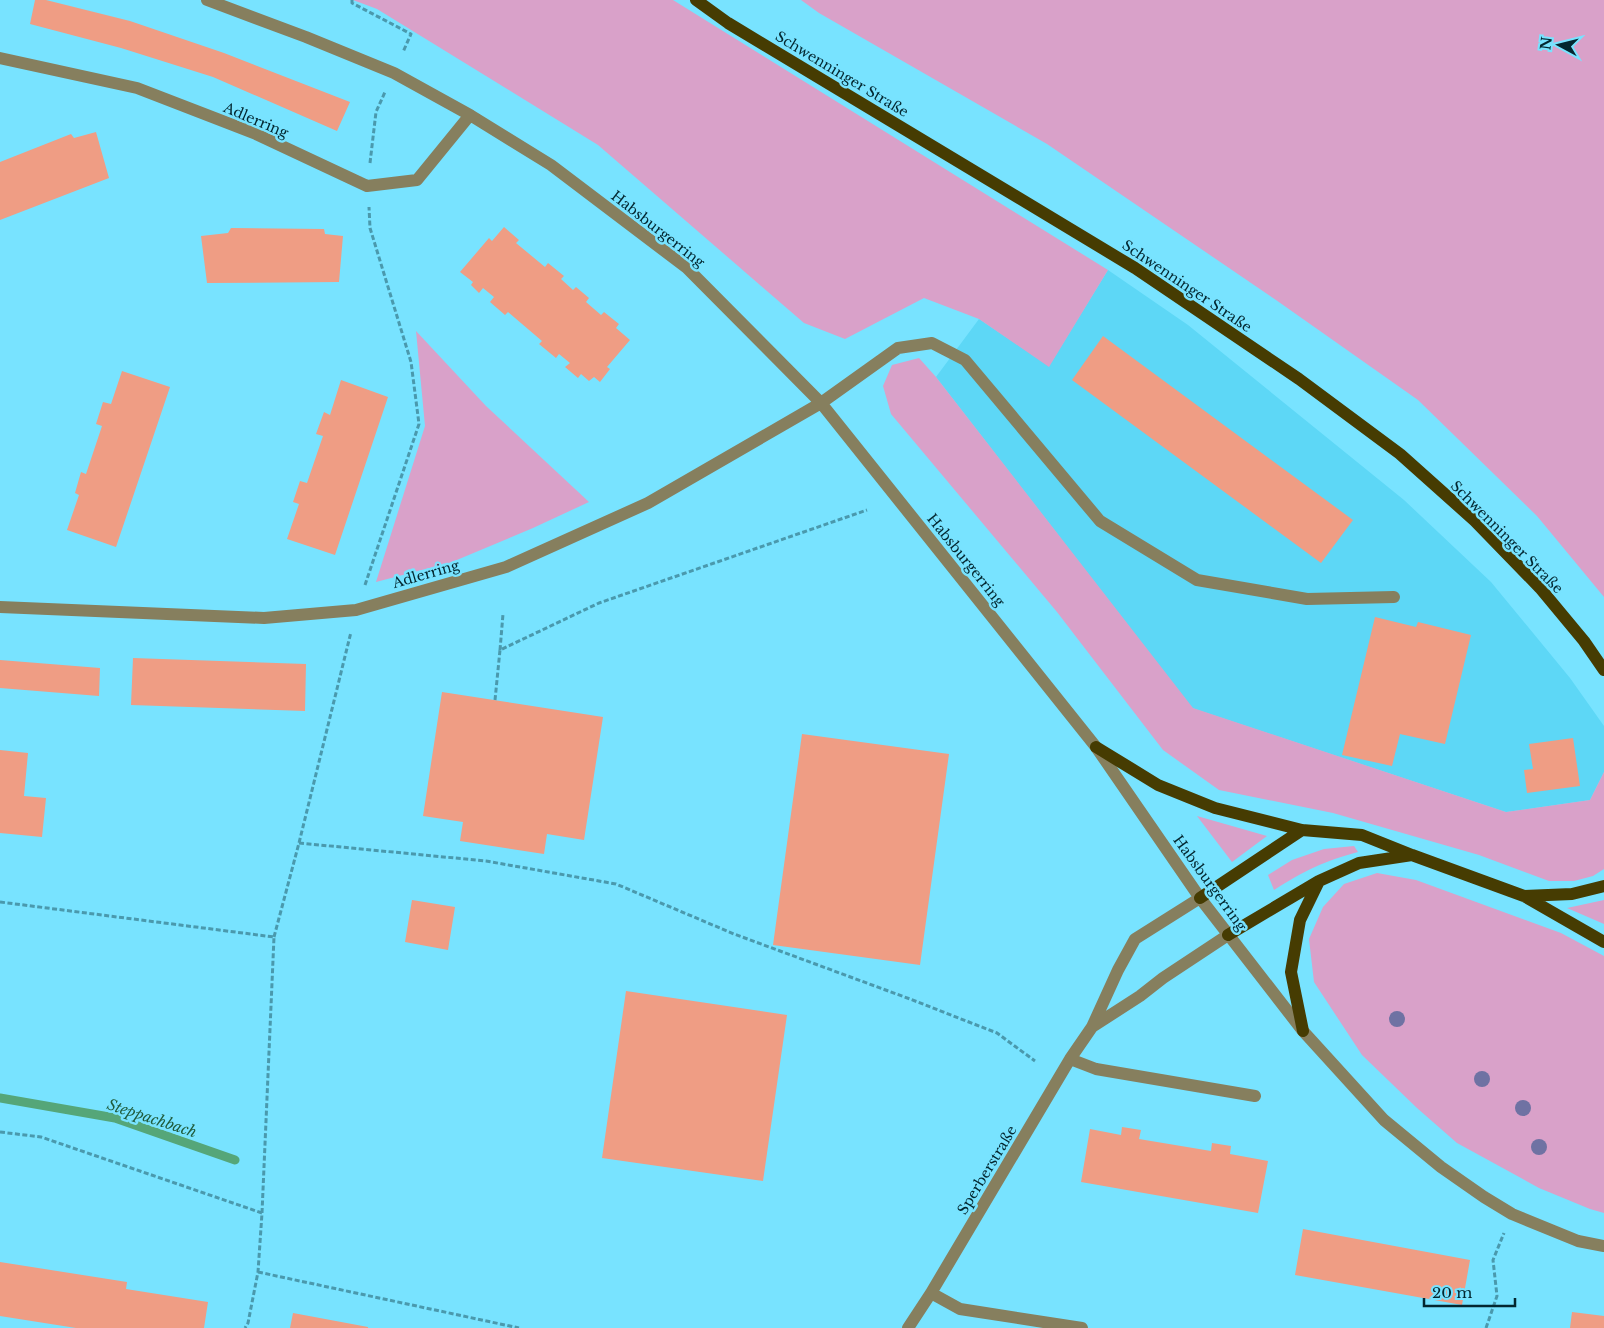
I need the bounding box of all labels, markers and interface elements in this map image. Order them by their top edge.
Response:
north arrow [1534,20,1584,70]
street label: Schwenninger Straße [772,27,912,121]
text: N [1536,36,1556,51]
street label: Adlerring [220,98,292,142]
street label: Habsburgerring [608,187,709,272]
street label: Schwenninger Straße [1119,236,1255,336]
street label: Schwenninger Straße [1447,477,1567,597]
street label: Habsburgerring [923,510,1009,610]
street label: Adlerring [389,556,462,592]
street label: Habsburgerring [1169,832,1251,935]
water label: Steppachbach [105,1095,200,1142]
street label: Sperberstraße [953,1122,1021,1218]
scale bar [1424,1276,1515,1308]
text: 20 m [1432,1283,1472,1302]

